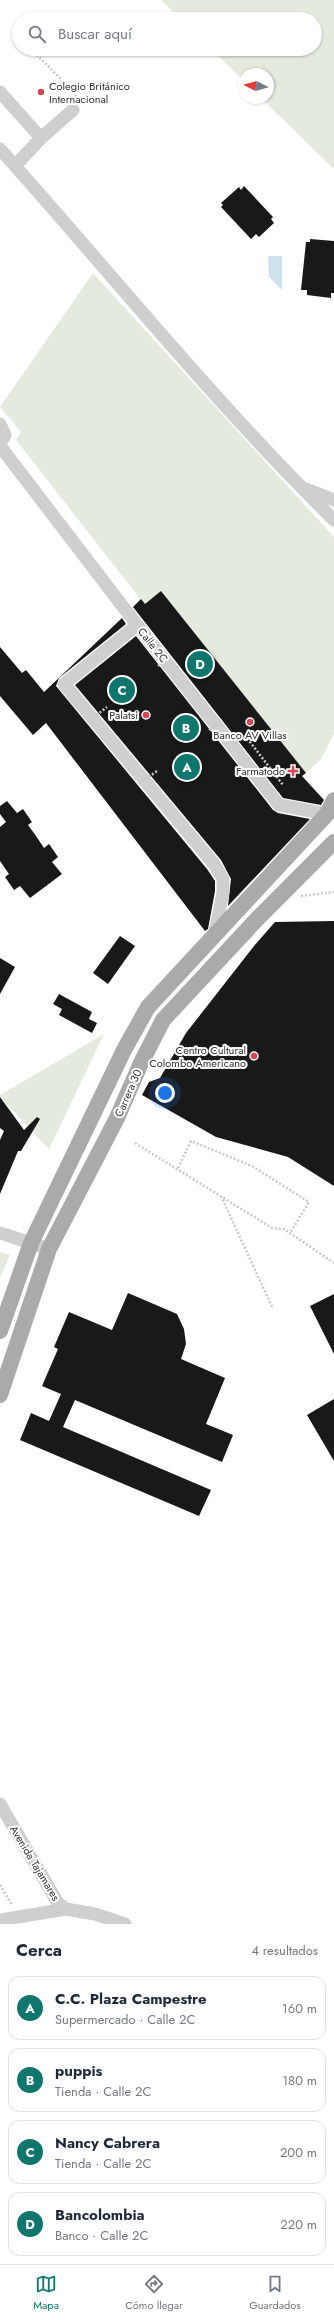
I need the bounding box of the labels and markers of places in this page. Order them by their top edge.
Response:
place label: Colegio Británico Internacional [49,78,130,107]
marker: Colegio Británico Internacional [36,87,46,97]
pin: D [187,649,213,679]
pin: C [109,675,135,705]
place label: Palatsi [109,707,138,723]
marker: Palatsi [141,710,151,720]
pin: B [173,713,199,743]
marker: Banco AV Villas [245,717,255,727]
place label: Banco AV Villas [213,727,287,743]
pin: A [174,752,200,782]
place label: Farmatodo [236,763,285,779]
marker: Farmatodo [288,766,298,776]
place label: Centro Cultural Colombo Americano [149,1042,246,1071]
marker: Centro Cultural Colombo Americano [249,1051,259,1061]

